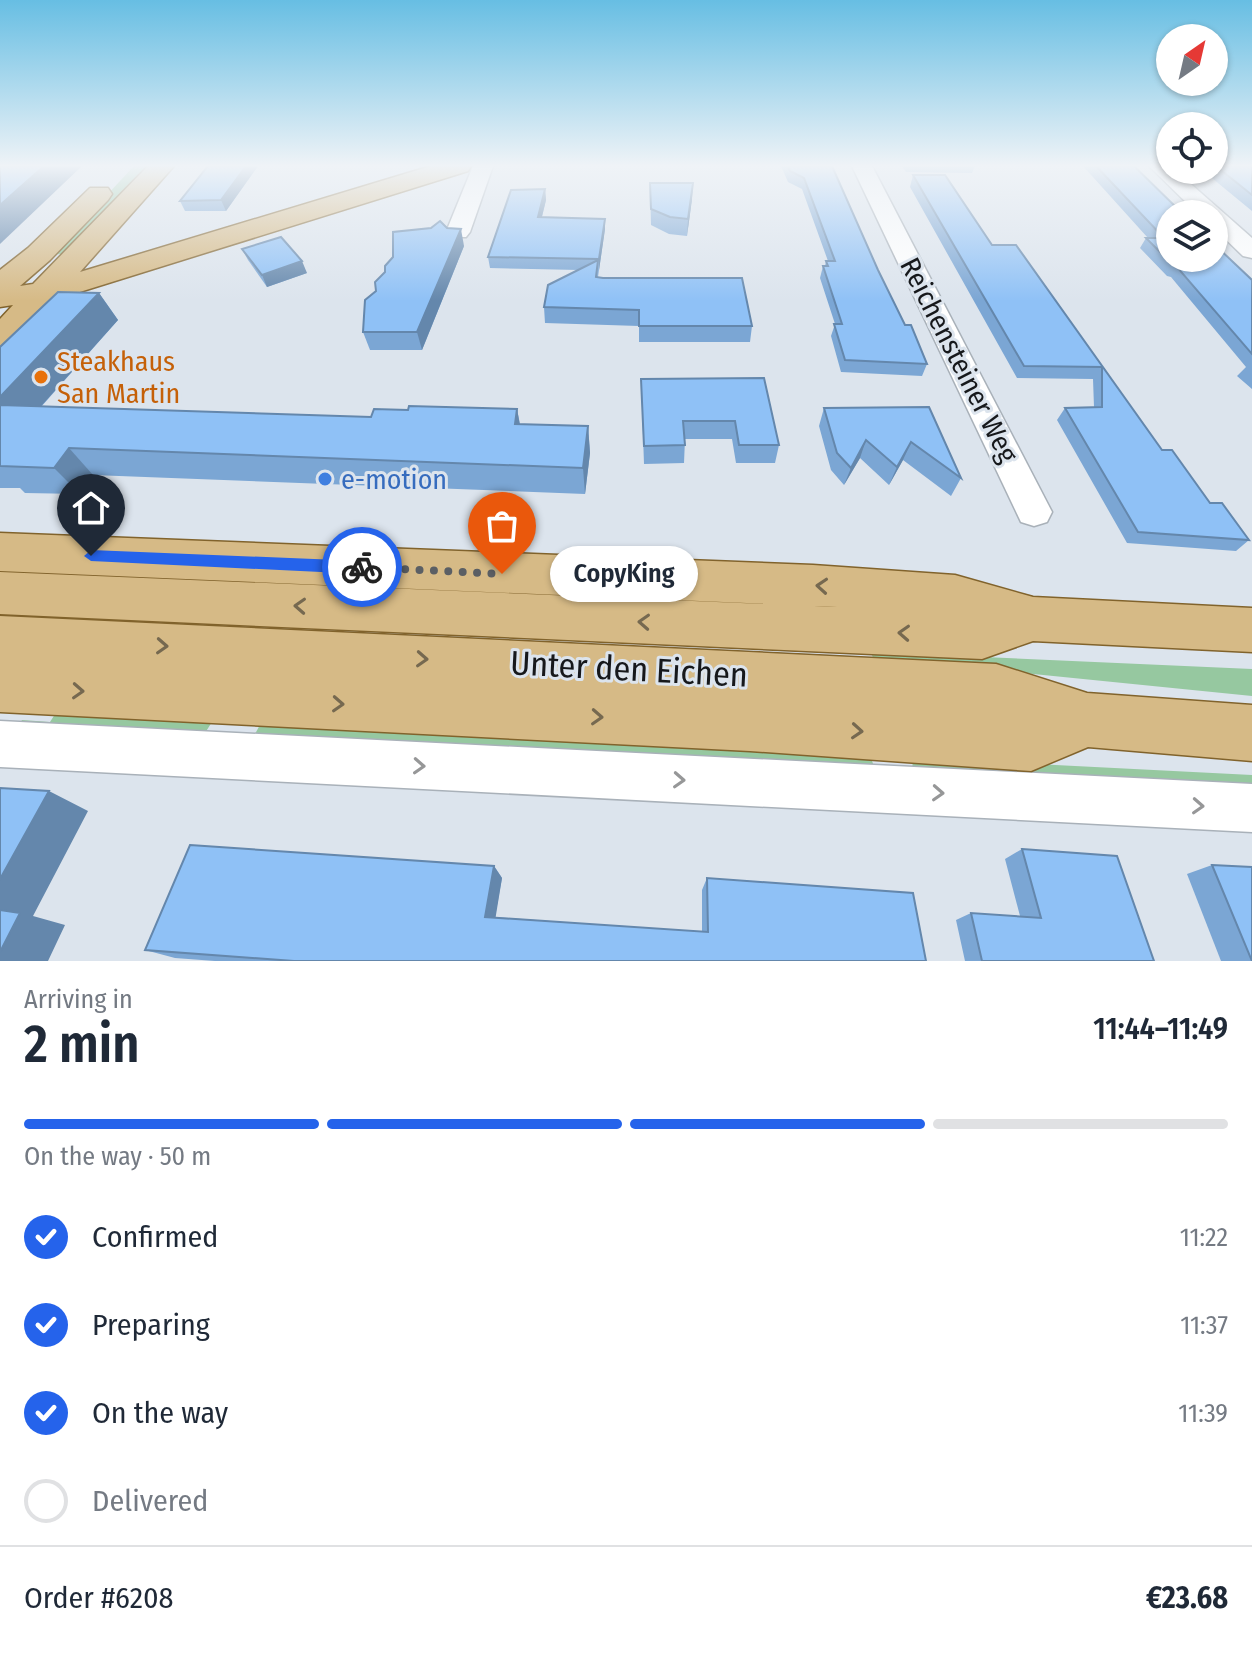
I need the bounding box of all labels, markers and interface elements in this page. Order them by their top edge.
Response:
north arrow [1156,24,1228,96]
map controls [1156,24,1228,272]
button: locate [1156,112,1228,184]
button: layers [1156,200,1228,272]
street label: Reichensteiner Weg [893,252,1025,469]
place label: Steakhaus San Martin [57,345,180,410]
marker: Steakhaus San Martin [32,368,50,386]
place label: e-motion [341,463,447,496]
marker: e-motion [316,470,334,488]
pin [57,474,125,556]
icon: home [69,486,113,530]
pin [468,492,536,574]
icon: bag [480,504,524,548]
courier [322,527,402,607]
icon: bike [340,545,384,589]
callout: CopyKing [550,546,698,602]
text: CopyKing [574,558,674,589]
one-way arrow [815,578,828,595]
one-way arrow [293,598,306,615]
one-way arrow [637,613,650,630]
one-way arrow [897,625,910,642]
one-way arrow [156,638,169,655]
street label: Unter den Eichen [509,642,749,696]
one-way arrow [415,650,428,667]
one-way arrow [72,682,85,699]
one-way arrow [332,695,345,712]
one-way arrow [591,708,604,725]
one-way arrow [851,722,864,739]
one-way arrow [413,757,426,774]
one-way arrow [673,771,686,788]
one-way arrow [932,784,945,801]
one-way arrow [1192,797,1205,814]
text: Arriving in [24,984,133,1015]
text: 11:44–11:49 [1093,1011,1228,1047]
text: 2 min [24,1013,140,1076]
text: On the way · 50 m [24,1141,211,1172]
icon: check [24,1215,68,1259]
text: Confirmed [92,1219,218,1255]
text: 11:22 [1180,1222,1228,1253]
icon: check [24,1303,68,1347]
text: Preparing [92,1307,210,1343]
text: 11:37 [1180,1310,1228,1341]
icon: check [24,1391,68,1435]
text: On the way [92,1395,228,1431]
text: 11:39 [1178,1398,1228,1429]
text: Delivered [92,1483,208,1519]
text: Order #6208 [24,1580,174,1616]
text: €23.68 [1146,1580,1228,1616]

